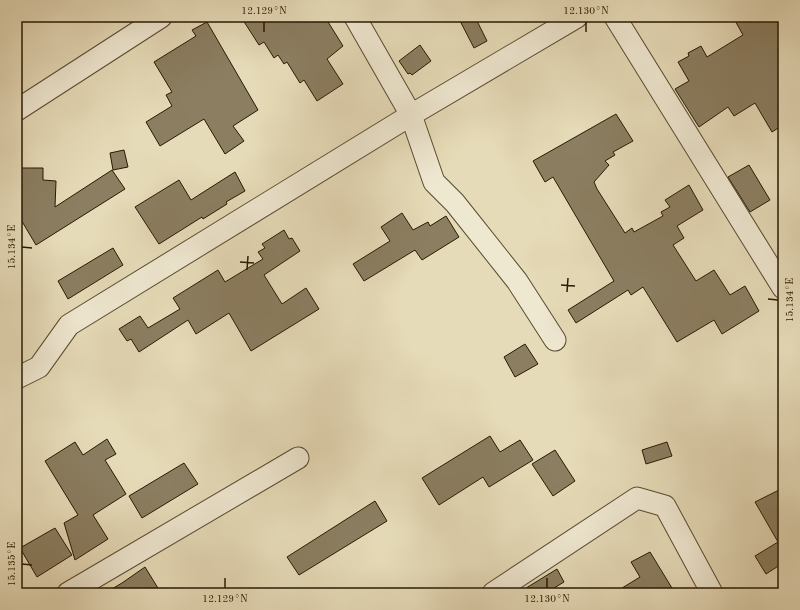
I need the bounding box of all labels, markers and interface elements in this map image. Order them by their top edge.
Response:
text: 12.129°N [241,6,287,16]
text: 12.130°N [563,6,609,16]
text: 15.134°E [7,225,17,269]
text: 15.134°E [785,278,795,322]
text: 15.135°E [7,542,17,586]
text: 12.129°N [202,594,248,604]
text: 12.130°N [524,594,570,604]

